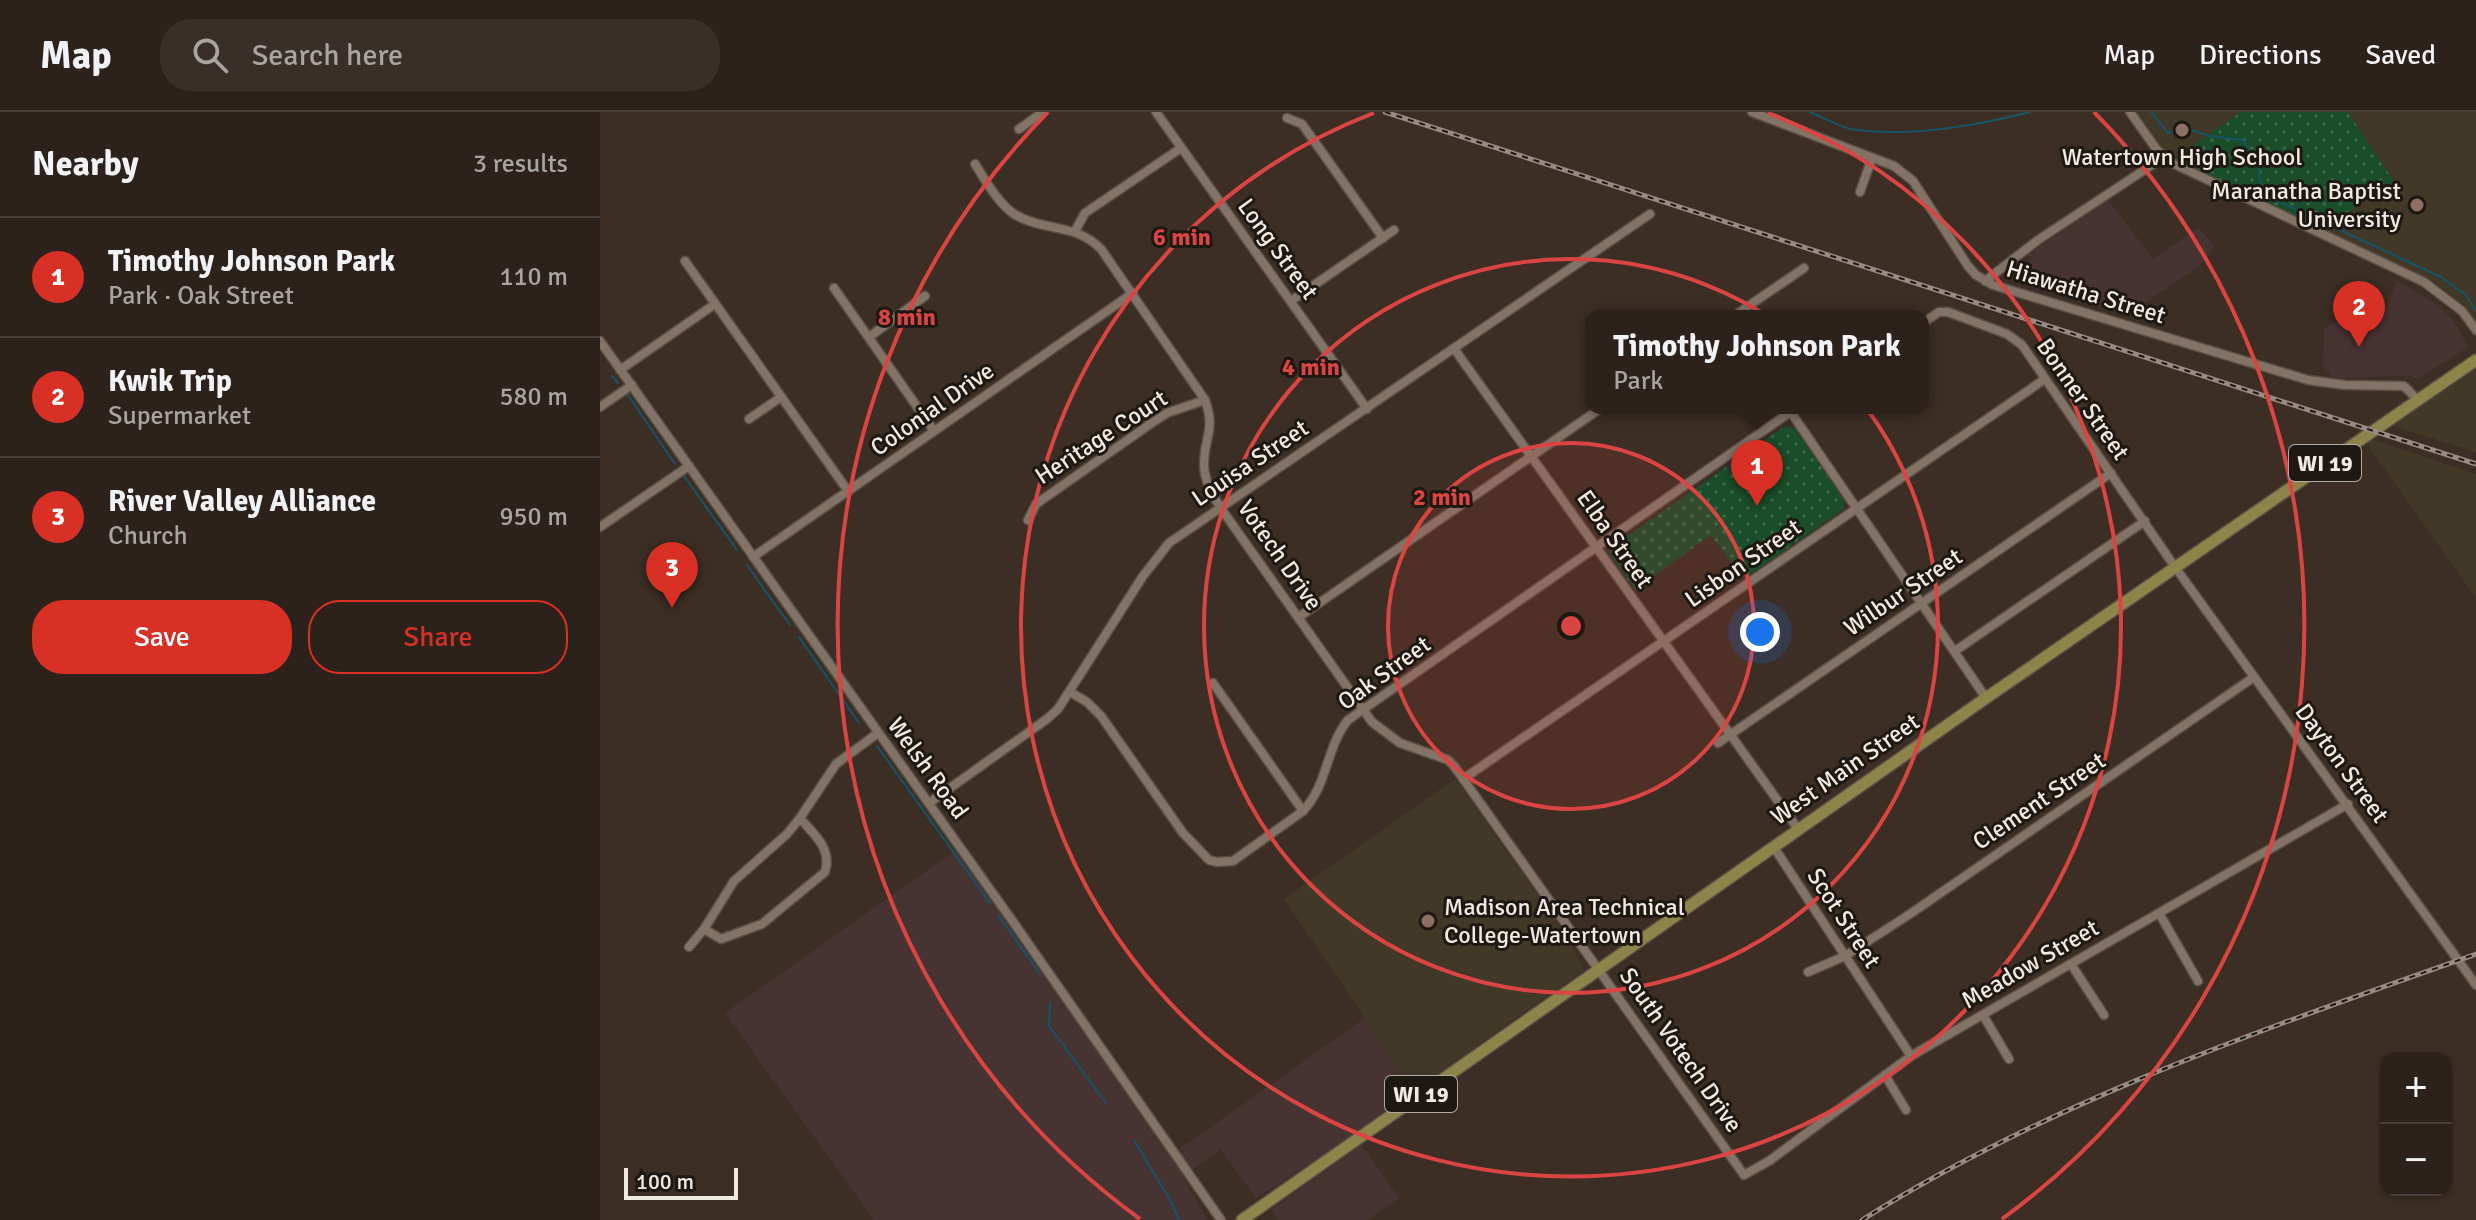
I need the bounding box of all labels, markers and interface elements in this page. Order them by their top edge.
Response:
search box [160,19,720,91]
text: Map [40,32,112,79]
icon: search [188,33,232,77]
text: Search here [252,37,403,74]
text: Map [2103,38,2155,72]
text: Directions [2199,38,2321,72]
text: Saved [2365,38,2436,72]
marker: Watertown High School [2173,121,2191,139]
place label: Watertown High School [2062,142,2302,172]
text: Nearby [32,143,139,185]
text: 3 results [473,148,568,180]
place label: Maranatha Baptist University [2211,176,2401,234]
street label: Long Street [1231,192,1325,306]
marker: Maranatha Baptist University [2408,196,2426,214]
text: 6 min [1153,222,1211,252]
text: Timothy Johnson Park [108,243,395,280]
street label: Hiawatha Street [2003,254,2169,330]
text: 1 [51,261,65,293]
text: 110 m [499,261,568,293]
text: Park · Oak Street [108,280,294,312]
pin: 2 [2333,281,2385,347]
text: 8 min [878,302,936,332]
popup [1585,310,1929,414]
text: Timothy Johnson Park [1613,328,1901,365]
street label: Bonner Street [2030,332,2136,466]
text: 4 min [1282,352,1340,382]
street label: Colonial Drive [864,355,1000,463]
text: Kwik Trip [108,363,232,400]
text: Park [1613,365,1663,397]
text: 2 [51,381,65,413]
text: 580 m [499,381,568,413]
street label: Heritage Court [1029,383,1173,491]
text: Supermarket [108,400,251,432]
street label: Louisa Street [1186,413,1314,513]
pin: 1 [1731,440,1783,506]
road number: WI 19 [2289,445,2361,481]
text: 2 min [1413,482,1471,512]
text: River Valley Alliance [108,483,376,520]
street label: Elba Street [1570,484,1660,594]
street label: Votech Drive [1231,494,1329,616]
text: 3 [51,501,65,533]
text: 950 m [499,501,568,533]
street label: Lisbon Street [1679,512,1807,614]
text: Church [108,520,188,552]
street label: Wilbur Street [1838,541,1968,643]
pin: 3 [646,542,698,608]
button: Save [32,600,292,674]
button: Share [308,600,568,674]
centre of rings [1557,612,1585,640]
your location [1740,612,1780,652]
street label: Oak Street [1332,629,1436,717]
street label: Dayton Street [2289,697,2395,829]
street label: West Main Street [1765,707,1925,831]
street label: Welsh Road [881,711,975,825]
street label: Clement Street [1967,746,2111,856]
street label: Scot Street [1801,862,1887,974]
place label: Madison Area Technical College-Watertown [1444,892,1685,950]
marker: Madison Area Technical College-Watertown [1419,912,1437,930]
street label: Meadow Street [1956,913,2104,1015]
street label: South Votech Drive [1613,962,1749,1138]
map controls [2380,1052,2452,1196]
button: + [2380,1052,2452,1124]
road number: WI 19 [1385,1076,1457,1112]
button: − [2380,1124,2452,1196]
scale bar [624,1164,738,1200]
text: 100 m [636,1168,694,1195]

